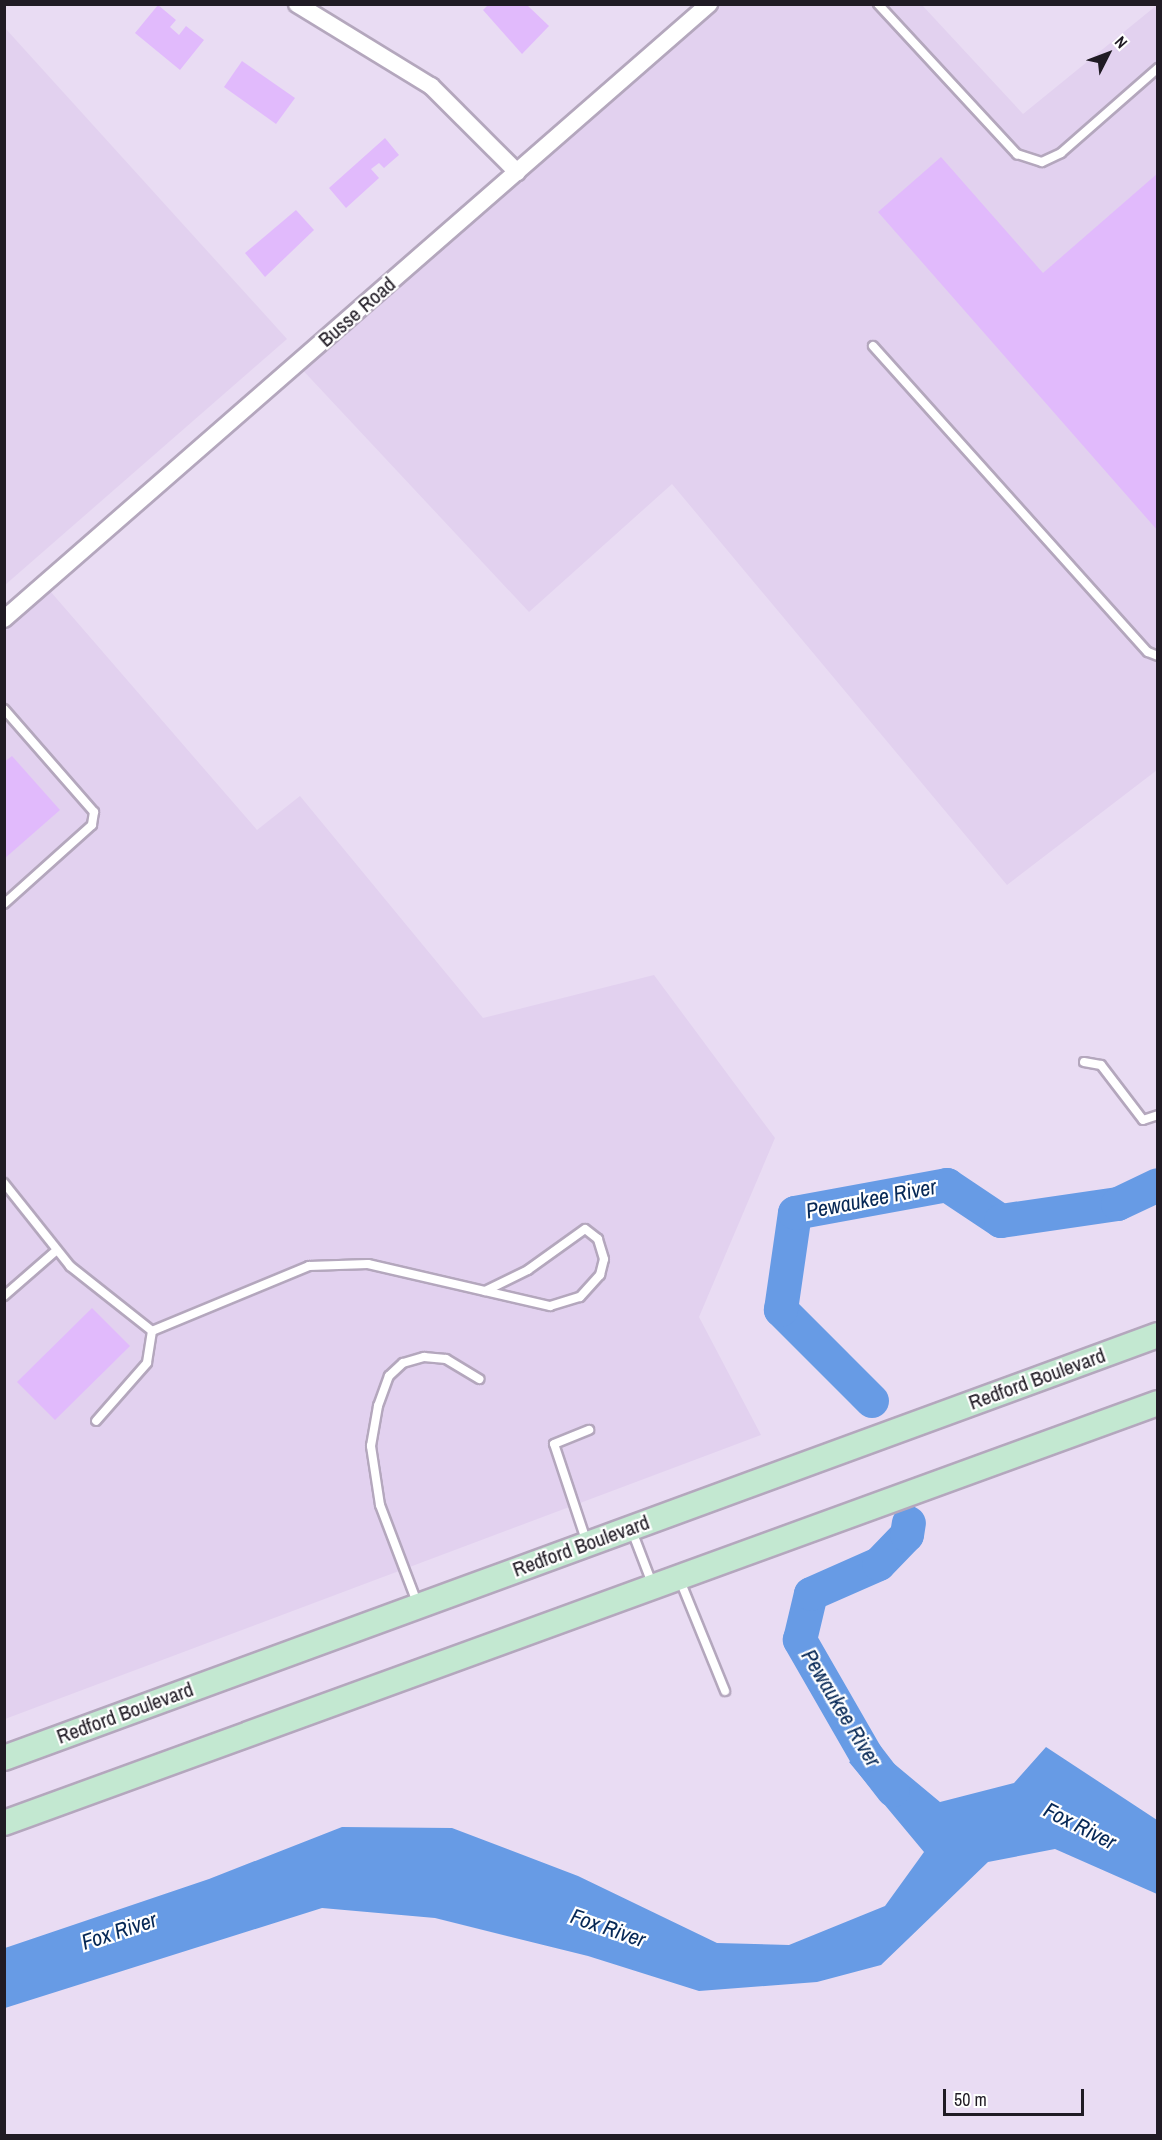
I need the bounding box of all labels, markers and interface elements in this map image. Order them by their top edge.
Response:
north arrow [1078,24,1138,84]
text: N [1110,31,1133,53]
street label: Busse Road [313,272,401,352]
water label: Pewaukee River [804,1173,938,1225]
street label: Redford Boulevard [965,1343,1109,1415]
street label: Redford Boulevard [509,1510,653,1582]
water label: Pewaukee River [796,1644,886,1772]
street label: Redford Boulevard [53,1677,197,1749]
water label: Fox River [1039,1797,1121,1855]
water label: Fox River [567,1903,649,1953]
water label: Fox River [78,1906,160,1956]
scale bar [946,2077,1087,2115]
text: 50 m [954,2087,987,2112]

